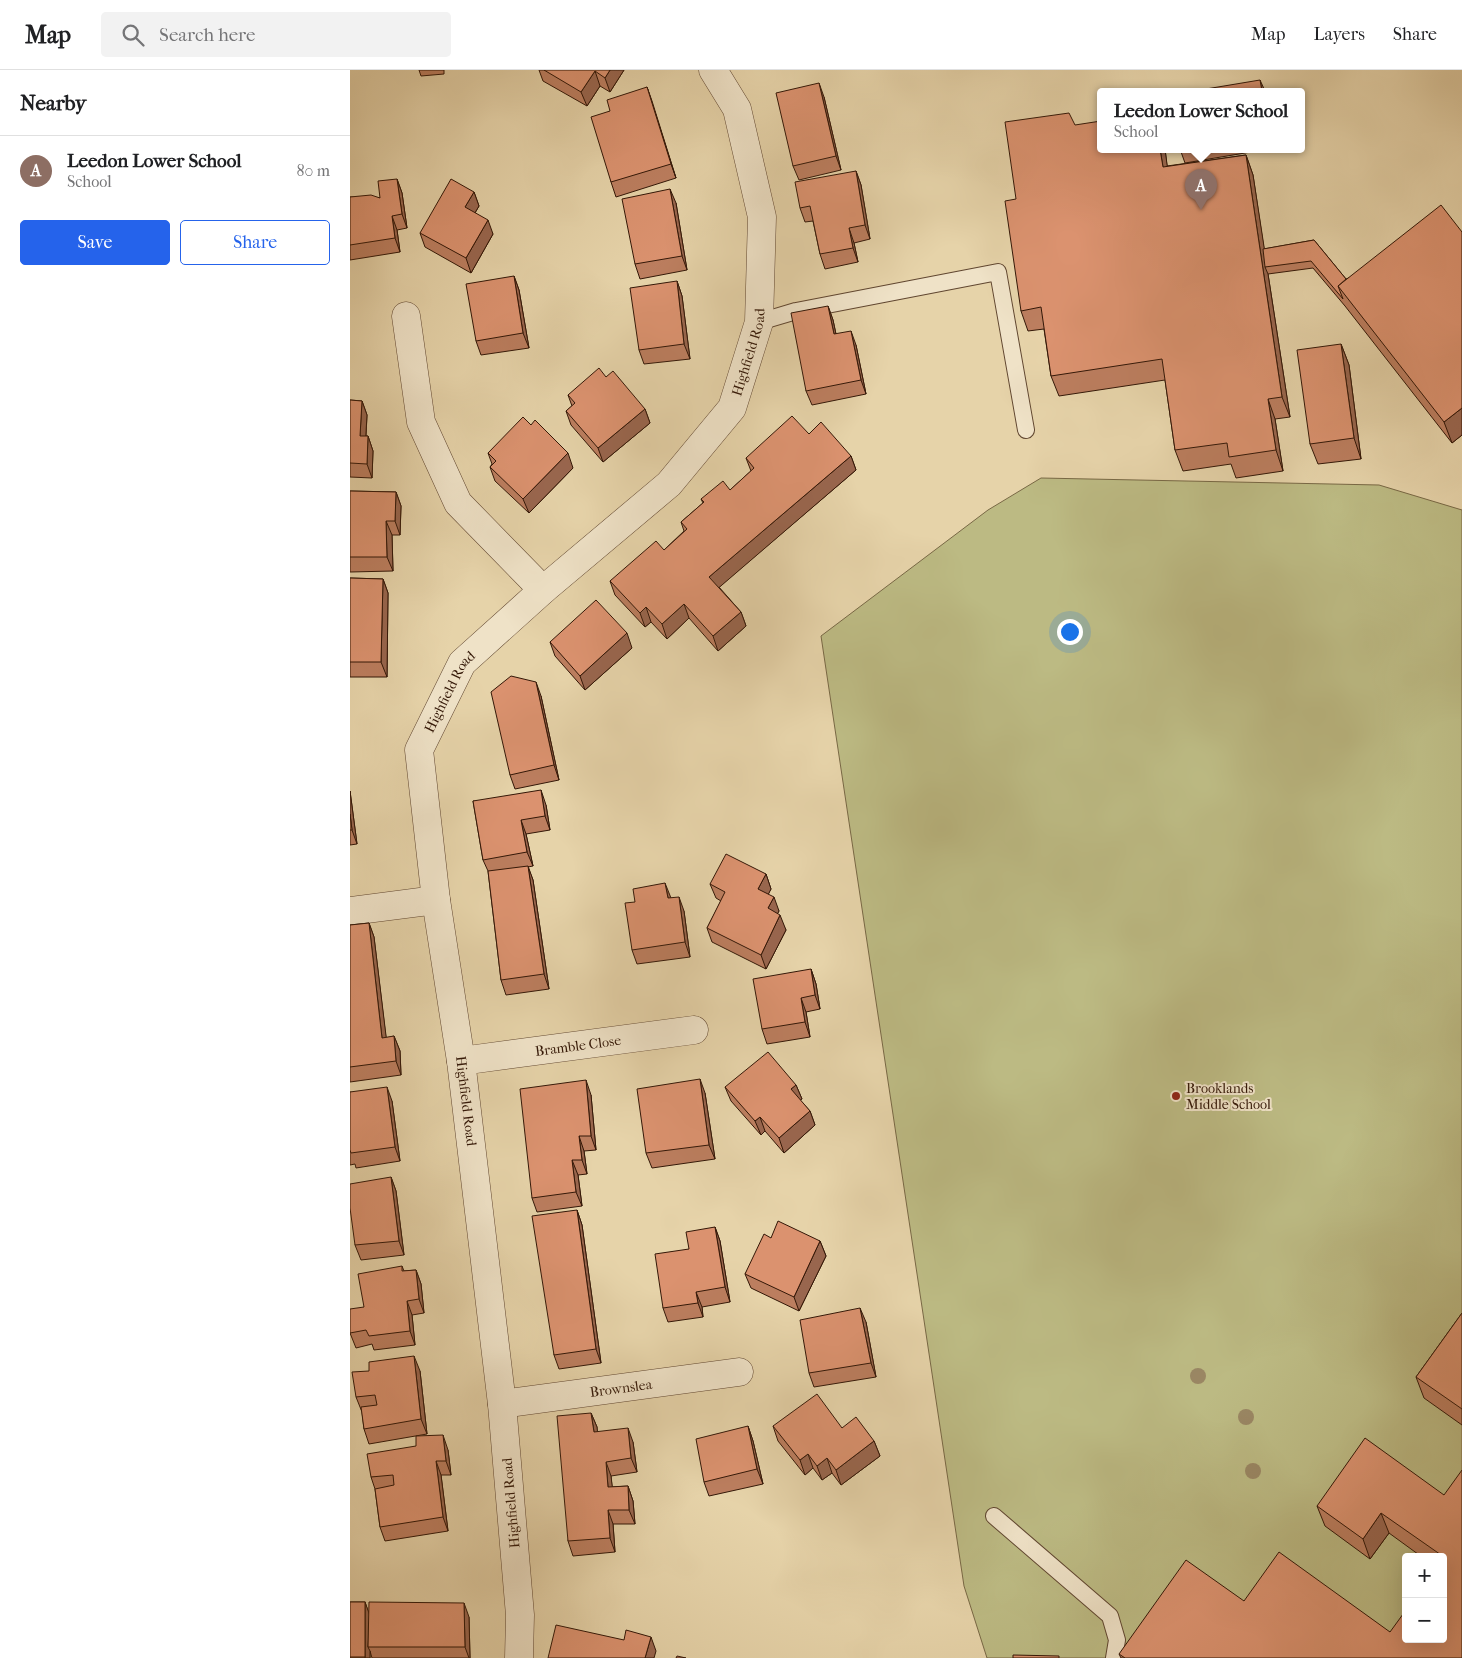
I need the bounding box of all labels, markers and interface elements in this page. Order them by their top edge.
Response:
search box [101,12,451,57]
text: Map [25,21,71,49]
icon: search [119,21,147,49]
text: Search here [159,24,255,46]
text: Map [1251,24,1285,45]
text: Layers [1313,24,1365,45]
text: Share [1393,24,1437,45]
popup [1097,88,1305,153]
text: Nearby [20,91,86,115]
text: Leedon Lower School [1114,100,1288,122]
text: School [1114,122,1158,141]
text: Leedon Lower School [67,150,242,172]
text: A [31,161,41,180]
text: 80 m [296,161,330,180]
pin: A [1185,169,1217,210]
text: School [67,172,112,191]
button: Save [20,220,170,265]
button: Share [180,220,330,265]
street label: Highfield Road [728,308,768,398]
your location [1057,619,1083,645]
street label: Highfield Road [420,647,479,735]
street label: Bramble Close [534,1031,622,1060]
street label: Highfield Road [452,1055,480,1147]
place label: Brooklands Middle School [1186,1080,1271,1113]
marker: Brooklands Middle School [1170,1090,1182,1102]
street label: Brownslea [589,1375,654,1401]
street label: Highfield Road [499,1457,523,1549]
map controls [1402,1553,1447,1643]
button: + [1402,1553,1447,1598]
button: − [1402,1598,1447,1643]

